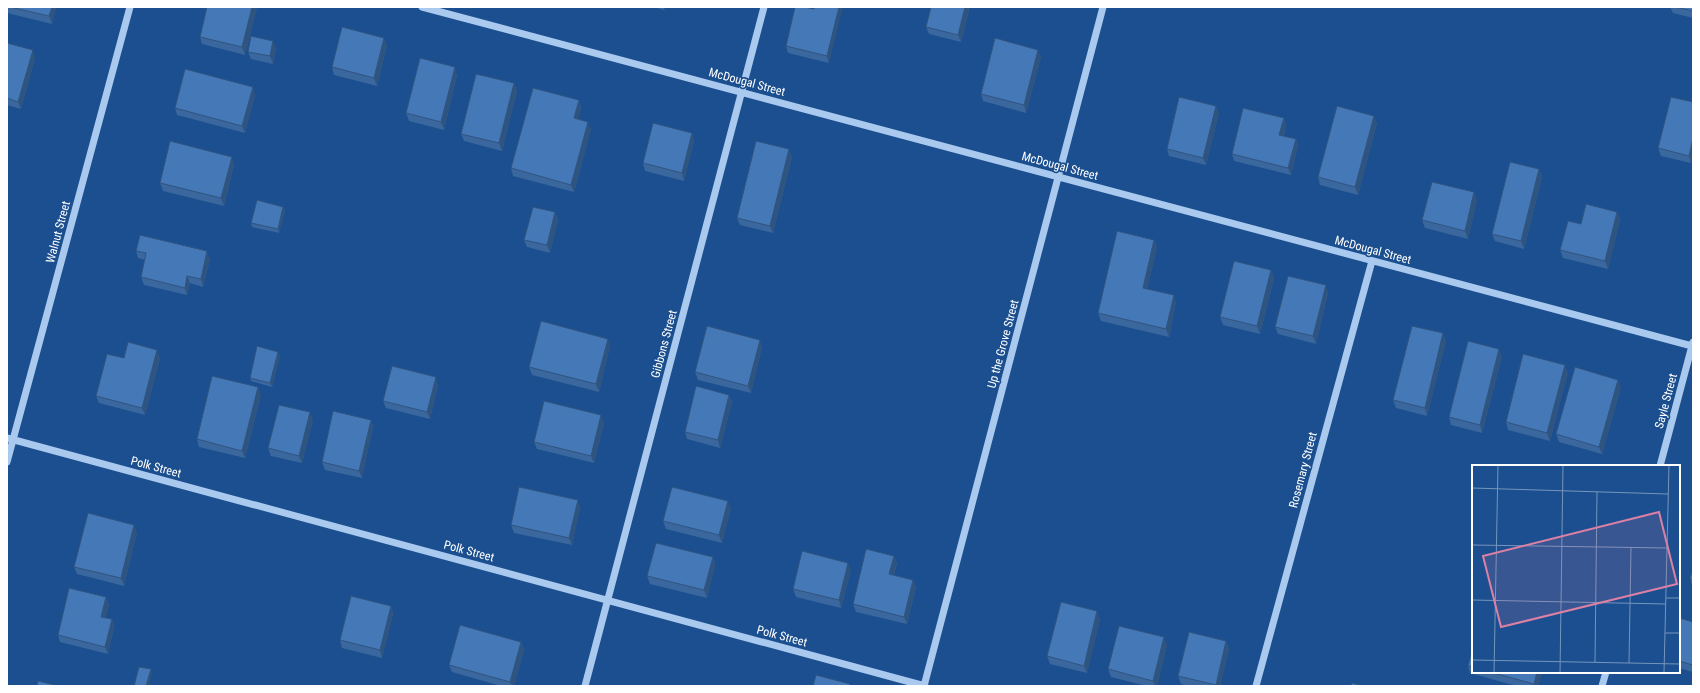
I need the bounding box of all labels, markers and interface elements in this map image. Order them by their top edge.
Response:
street label: McDougal Street [707,65,787,99]
street label: McDougal Street [1020,149,1100,183]
street label: Walnut Street [43,199,73,264]
street label: McDougal Street [1333,233,1413,267]
street label: Up the Grove Street [984,298,1022,390]
street label: Gibbons Street [648,308,680,380]
street label: Sayle Street [1652,372,1680,430]
street label: Rosemary Street [1286,430,1320,509]
street label: Polk Street [129,454,183,481]
inset map [1472,465,1680,673]
street label: Polk Street [442,538,496,565]
street label: Polk Street [755,623,809,650]

